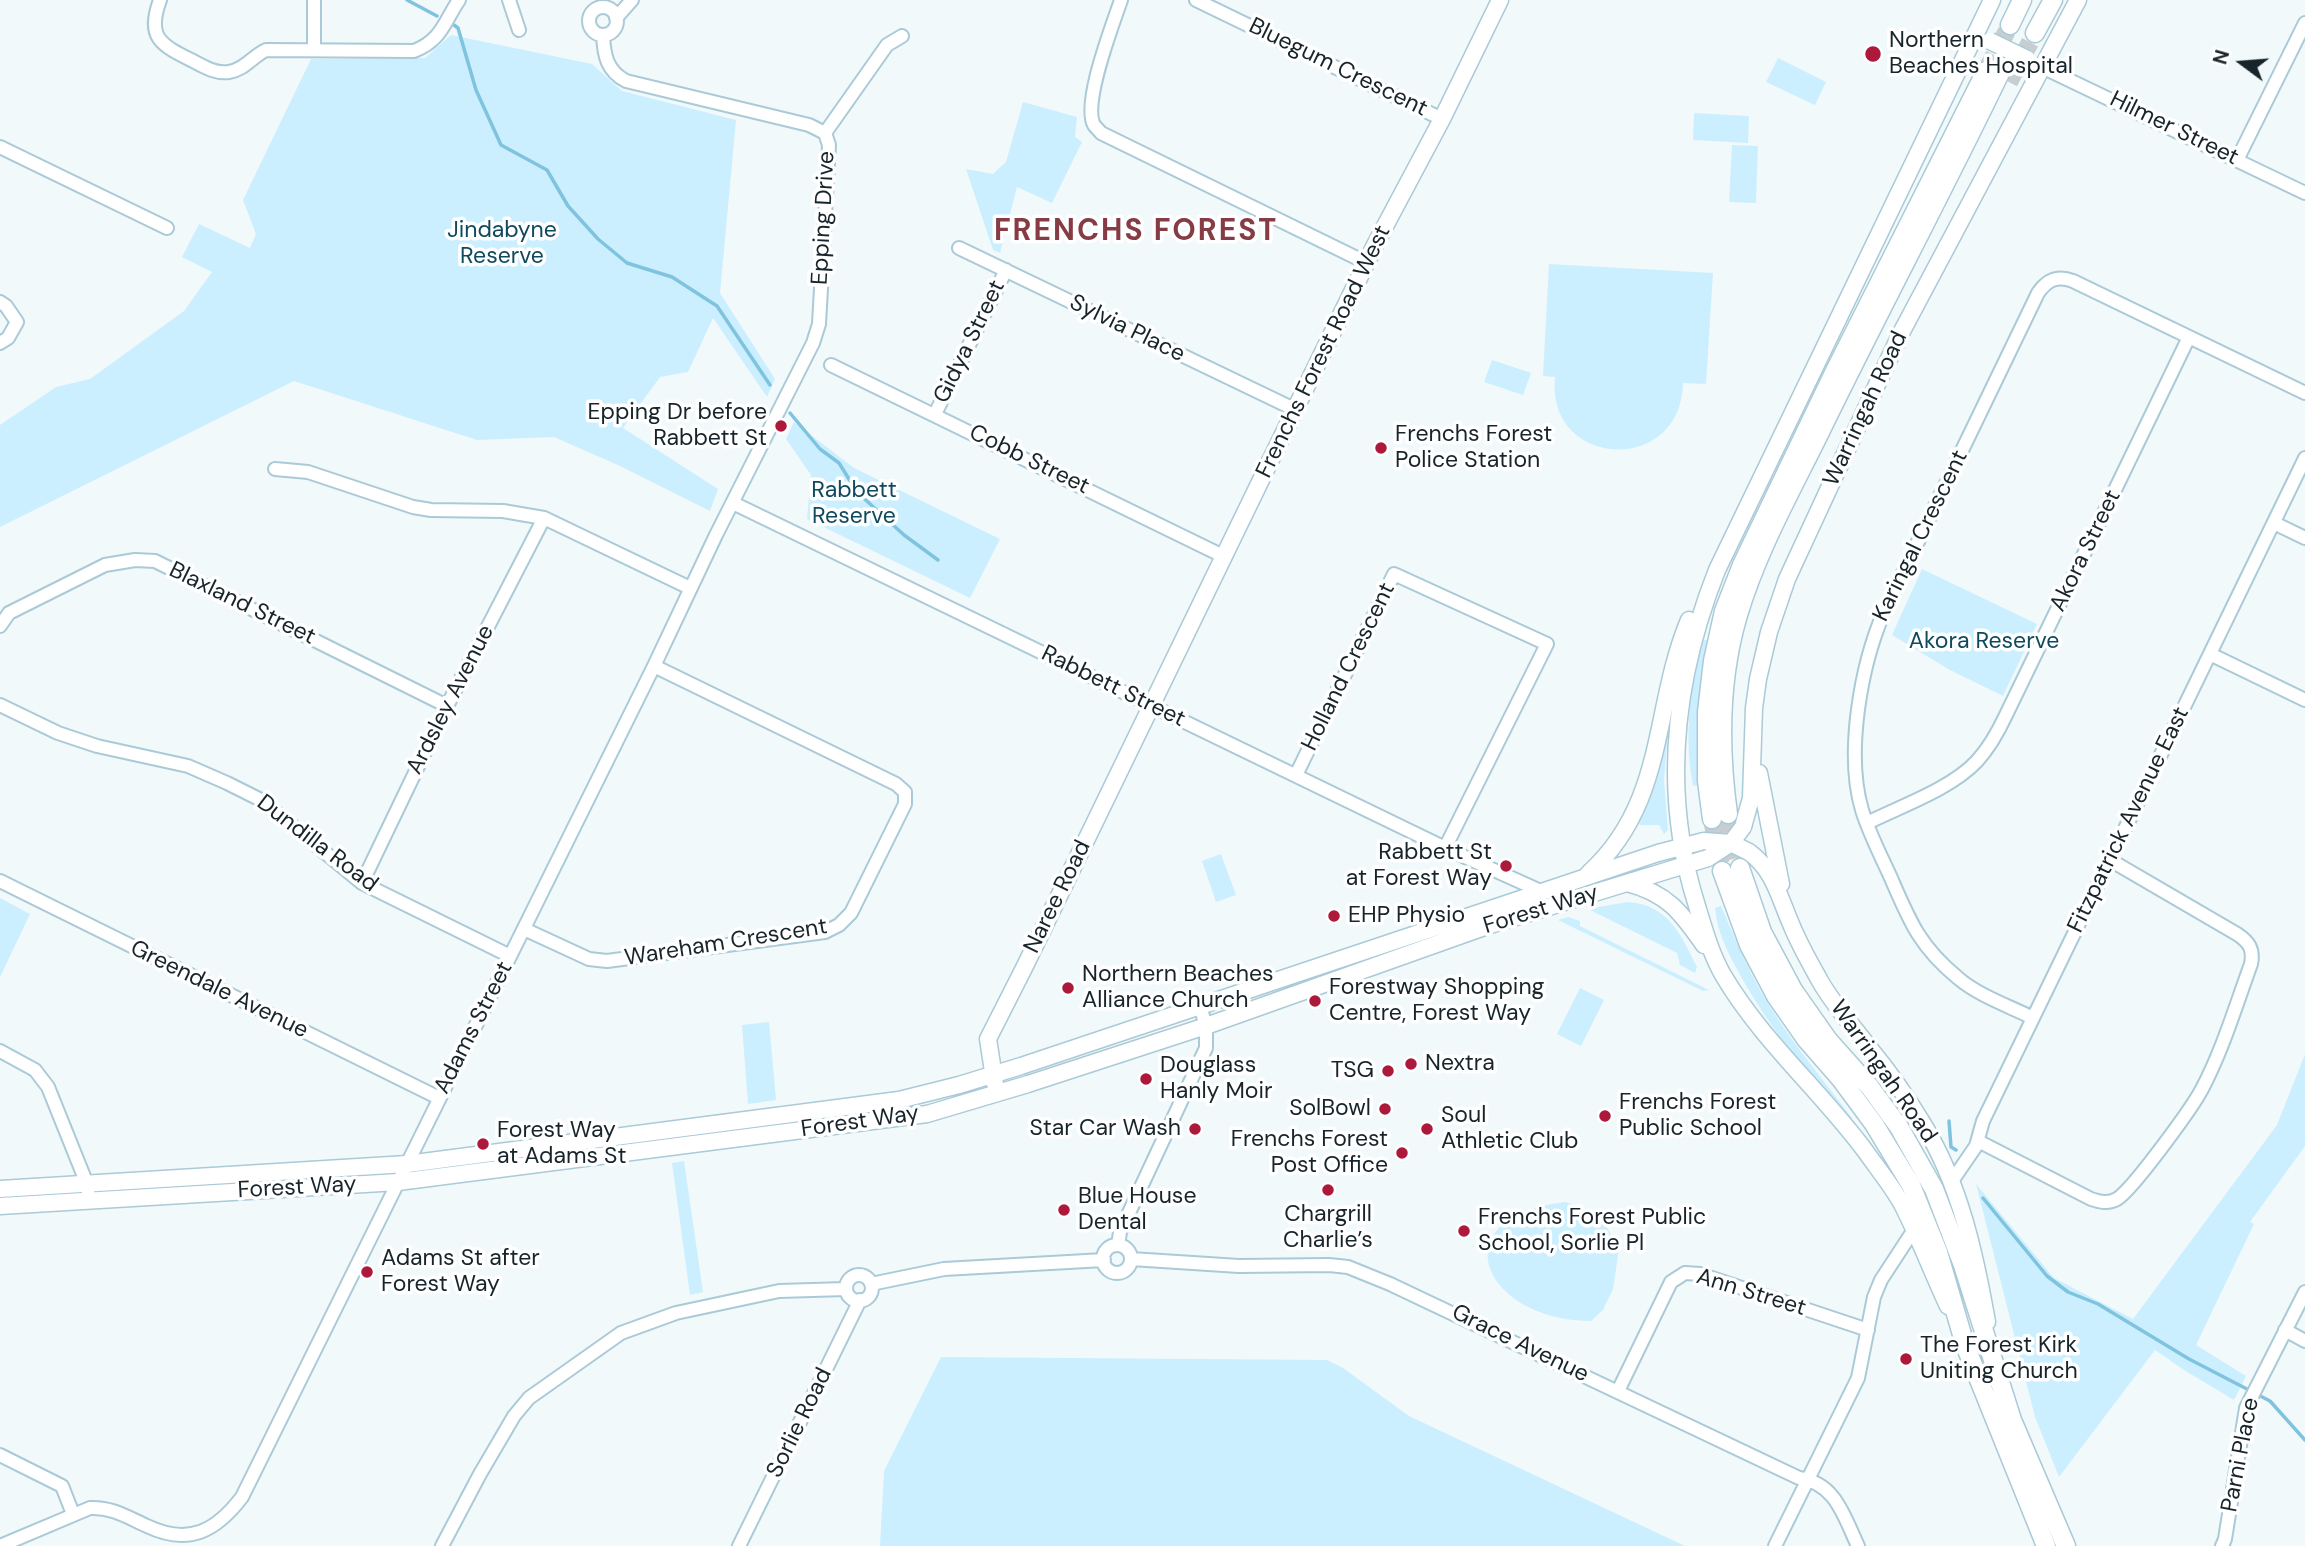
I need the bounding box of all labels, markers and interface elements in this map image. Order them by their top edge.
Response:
street label: Bluegum Crescent [1244,13,1432,123]
place label: Northern Beaches Hospital [1889,27,2073,81]
north arrow [2207,28,2277,98]
marker: Northern Beaches Hospital [1863,44,1883,64]
text: N [2207,47,2235,67]
street label: Hilmer Street [2105,86,2243,172]
street label: Epping Drive [807,150,841,286]
district label: FRENCHS FOREST [996,214,1276,250]
park label: Jindabyne Reserve [447,217,557,271]
street label: Frenchs Forest Road West [1251,221,1397,483]
street label: Gidya Street [928,276,1012,408]
street label: Sylvia Place [1065,289,1189,369]
street label: Warringah Road [1818,327,1914,491]
place label: Epping Dr before Rabbett St [587,399,767,453]
marker: Epping Dr before Rabbett St [773,418,789,434]
street label: Cobb Street [964,419,1094,501]
place label: Frenchs Forest Police Station [1395,421,1552,475]
marker: Frenchs Forest Police Station [1373,440,1389,456]
street label: Karingal Crescent [1868,446,1974,626]
park label: Rabbett Reserve [811,477,897,531]
street label: Akora Street [2045,486,2127,616]
street label: Blaxland Street [164,557,320,651]
street label: Holland Crescent [1296,579,1402,755]
street label: Ardsley Avenue [401,621,501,779]
park label: Akora Reserve [1909,628,2059,656]
street label: Rabbett Street [1037,640,1189,734]
street label: Fitzpatrick Avenue East [2062,703,2196,937]
street label: Dundilla Road [251,789,383,899]
street label: Naree Road [1019,836,1097,958]
place label: Rabbett St at Forest Way [1346,839,1492,893]
marker: Rabbett St at Forest Way [1498,858,1514,874]
street label: Forest Way [1480,879,1602,941]
place label: EHP Physio [1348,902,1465,930]
marker: EHP Physio [1326,908,1342,924]
street label: Wareham Crescent [623,913,829,973]
street label: Greendale Avenue [126,935,312,1045]
street label: Adams Street [429,957,519,1099]
place label: Northern Beaches Alliance Church [1082,961,1274,1015]
place label: Forestway Shopping Centre, Forest Way [1329,974,1544,1028]
marker: Northern Beaches Alliance Church [1060,980,1076,996]
marker: Forestway Shopping Centre, Forest Way [1307,993,1323,1009]
street label: Warringah Road [1824,995,1942,1149]
place label: Nextra [1425,1050,1495,1078]
place label: Douglass Hanly Moir [1160,1052,1272,1106]
marker: Nextra [1403,1056,1419,1072]
place label: TSG [1331,1057,1374,1085]
marker: TSG [1380,1063,1396,1079]
marker: Douglass Hanly Moir [1138,1071,1154,1087]
place label: Frenchs Forest Public School [1619,1089,1776,1143]
place label: SolBowl [1289,1095,1371,1123]
street label: Forest Way [799,1100,921,1144]
marker: SolBowl [1377,1101,1393,1117]
place label: Soul Athletic Club [1441,1102,1578,1156]
marker: Frenchs Forest Public School [1597,1108,1613,1124]
place label: Star Car Wash [1029,1115,1181,1143]
place label: Forest Way at Adams St [497,1117,626,1171]
marker: Star Car Wash [1187,1121,1203,1137]
marker: Soul Athletic Club [1419,1121,1435,1137]
place label: Frenchs Forest Post Office [1231,1126,1388,1180]
marker: Forest Way at Adams St [475,1136,491,1152]
marker: Frenchs Forest Post Office [1394,1145,1410,1161]
street label: Forest Way [237,1171,357,1205]
marker: Chargrill Charlie’s [1320,1182,1336,1198]
place label: Blue House Dental [1078,1183,1196,1237]
place label: Chargrill Charlie’s [1283,1201,1373,1255]
marker: Blue House Dental [1056,1202,1072,1218]
place label: Frenchs Forest Public School, Sorlie Pl [1478,1204,1706,1258]
marker: Frenchs Forest Public School, Sorlie Pl [1456,1223,1472,1239]
place label: Adams St after Forest Way [381,1245,540,1299]
street label: Ann Street [1693,1263,1809,1323]
marker: Adams St after Forest Way [359,1264,375,1280]
street label: Grace Avenue [1447,1299,1593,1389]
place label: The Forest Kirk Uniting Church [1920,1332,2078,1386]
marker: The Forest Kirk Uniting Church [1898,1351,1914,1367]
street label: Sorlie Road [762,1364,838,1482]
street label: Parni Place [2216,1395,2266,1515]

